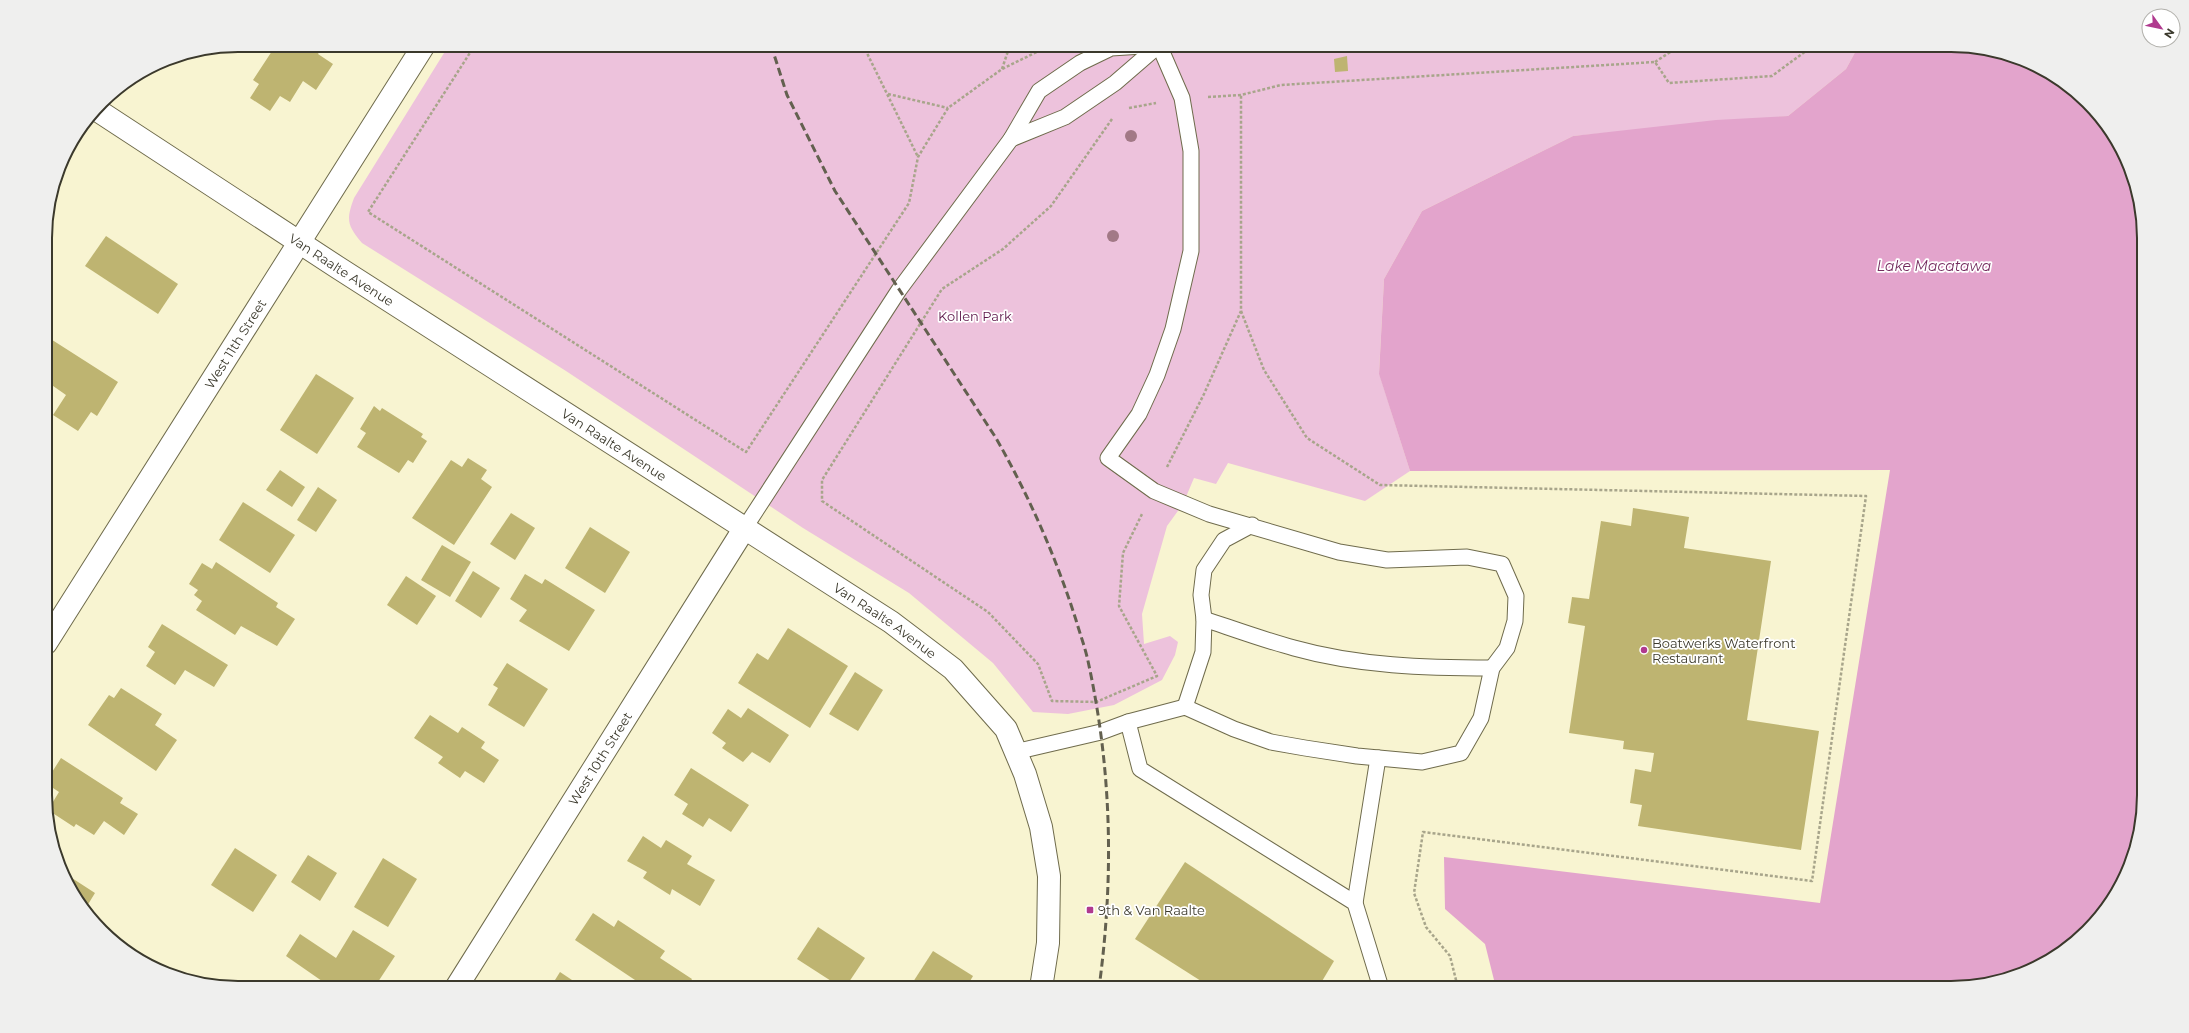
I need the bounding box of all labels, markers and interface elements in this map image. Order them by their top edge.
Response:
north arrow [2141,8,2181,48]
text: N [2161,26,2178,41]
street label: Van Raalte Avenue [286,230,397,309]
water label: Lake Macatawa [1877,257,1991,275]
street label: West 11th Street [201,296,269,392]
park label: Kollen Park [938,308,1012,324]
street label: Van Raalte Avenue [559,405,670,484]
street label: Van Raalte Avenue [831,579,940,662]
place label: Boatwerks Waterfront Restaurant [1652,635,1795,666]
marker: Boatwerks Waterfront Restaurant [1639,645,1649,655]
street label: West 10th Street [565,709,635,808]
place label: 9th & Van Raalte [1098,902,1205,918]
marker: 9th & Van Raalte [1085,905,1095,915]

